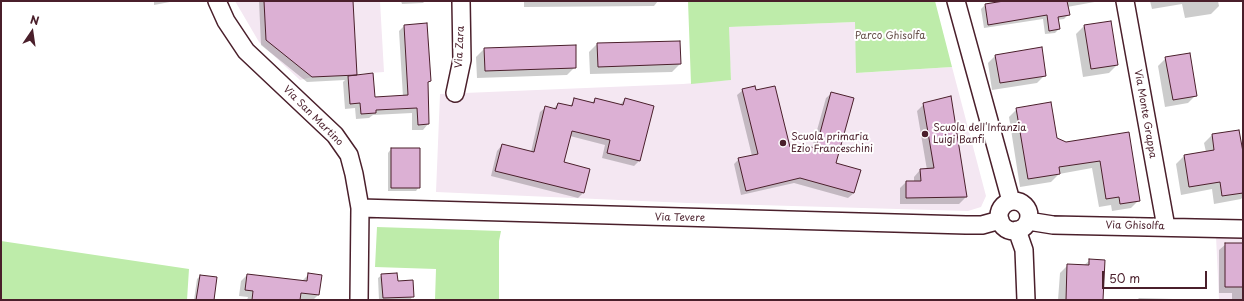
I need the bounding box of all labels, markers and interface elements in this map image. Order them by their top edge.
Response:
text: N [29,11,41,29]
north arrow [12,12,52,52]
street label: Via Zara [453,26,467,68]
park label: Parco Ghisolfa [855,30,925,42]
street label: Via Monte Grappa [1131,69,1159,159]
street label: Via San Martino [281,84,345,148]
place label: Scuola dell'Infanzia Luigi Banfi [933,122,1026,146]
marker: Scuola dell'Infanzia Luigi Banfi [920,129,930,139]
place label: Scuola primaria Ezio Franceschini [791,131,873,154]
marker: Scuola primaria Ezio Franceschini [778,138,788,148]
street label: Via Tevere [655,212,705,224]
street label: Via Ghisolfa [1105,219,1165,233]
scale bar [1104,263,1209,289]
text: 50 m [1109,269,1140,287]

